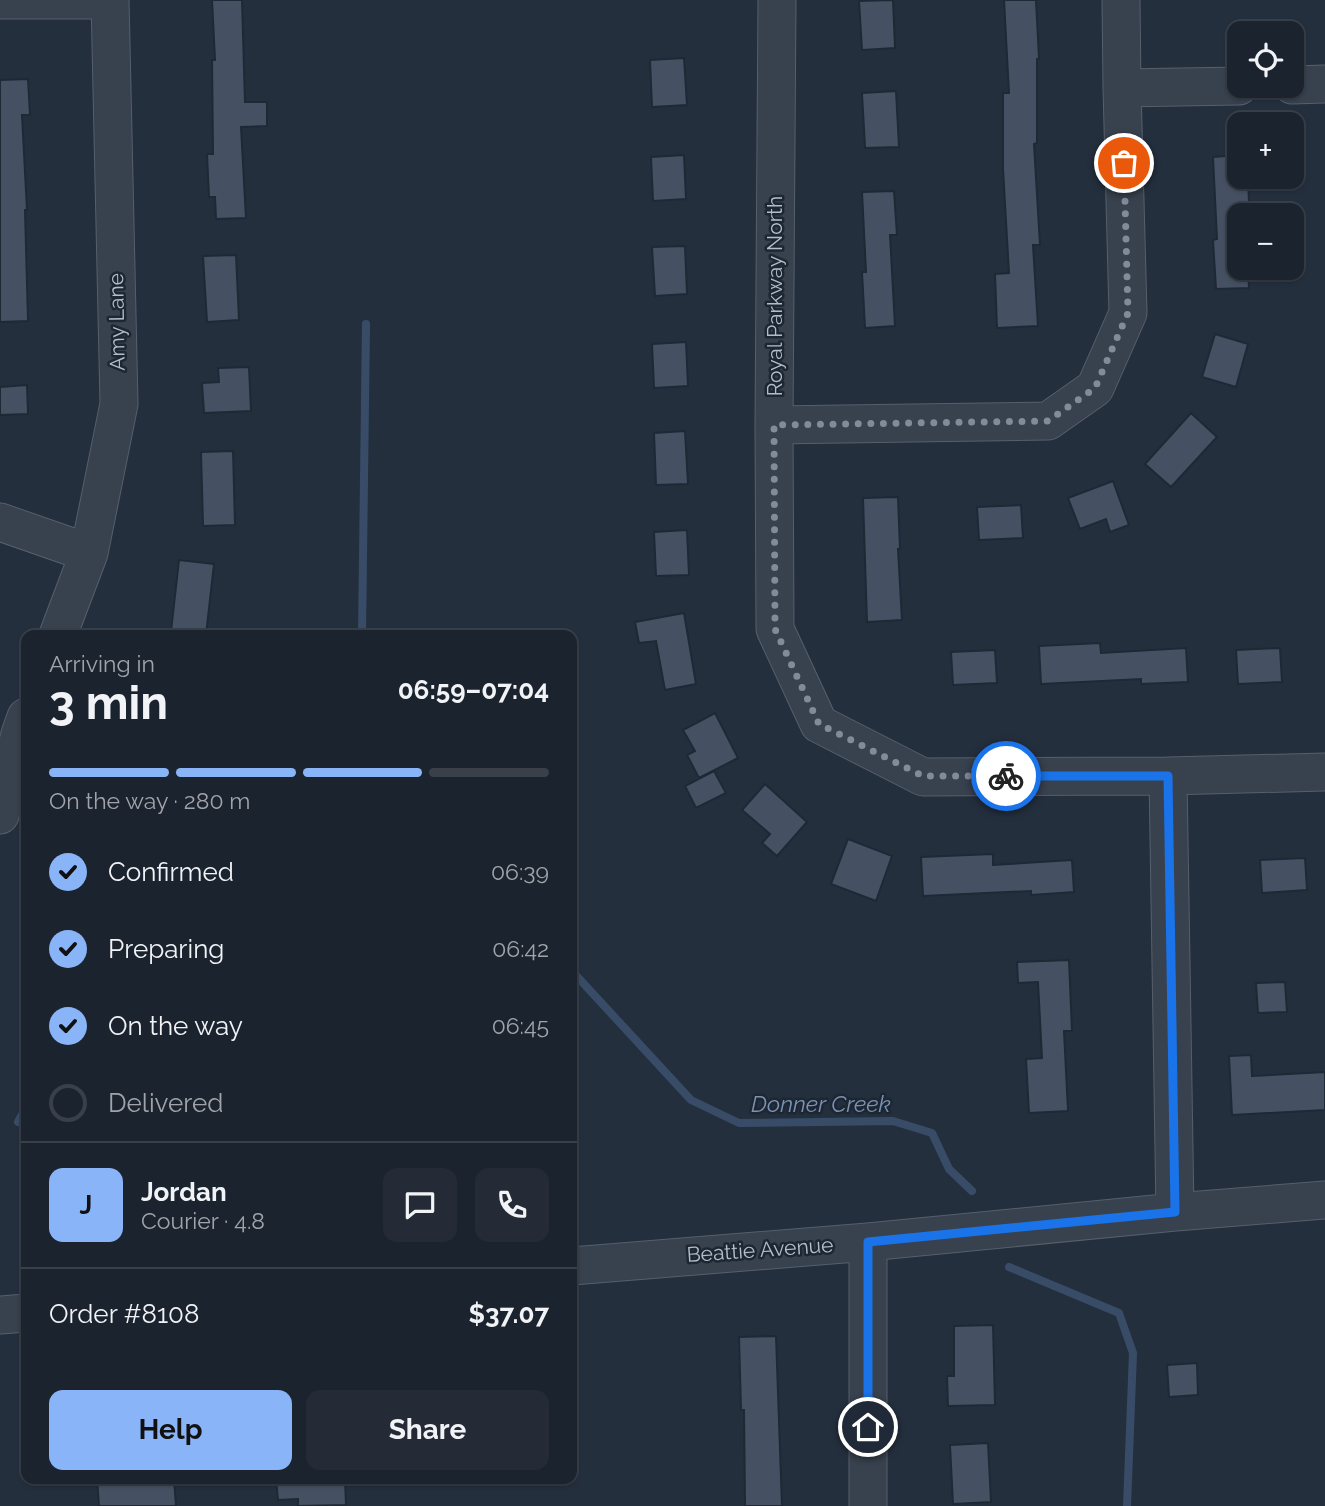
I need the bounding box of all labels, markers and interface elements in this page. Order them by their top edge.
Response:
map controls [1227,21,1304,280]
button: locate [1227,21,1304,98]
button: + [1227,112,1304,189]
pin [1094,133,1154,193]
icon: bag [1105,144,1143,182]
street label: Royal Parkway North [762,196,787,396]
button: − [1227,203,1304,280]
street label: Amy Lane [103,273,130,371]
text: Arriving in [49,650,155,677]
text: 06:59–07:04 [398,675,549,705]
text: 3 min [49,676,168,730]
courier [971,741,1041,811]
icon: bike [987,757,1025,795]
text: On the way · 280 m [49,787,251,814]
icon: check [49,853,87,891]
text: Confirmed [108,857,234,887]
text: 06:39 [491,858,549,885]
icon: check [49,930,87,968]
text: Preparing [108,934,224,964]
text: 06:42 [492,935,549,962]
icon: check [49,1007,87,1045]
text: On the way [108,1011,243,1041]
text: 06:45 [492,1012,549,1039]
text: Delivered [108,1088,223,1118]
water label: Donner Creek [751,1090,891,1117]
button: chat [383,1168,457,1242]
button: phone [475,1168,549,1242]
text: Jordan [141,1177,227,1207]
text: J [80,1190,92,1220]
text: Courier · 4.8 [141,1207,265,1234]
street label: Beattie Avenue [686,1232,834,1267]
text: Order #8108 [49,1299,199,1329]
text: $37.07 [469,1299,549,1329]
button: Help [49,1390,292,1470]
button: Share [306,1390,549,1470]
pin [838,1397,898,1457]
icon: home [849,1408,887,1446]

